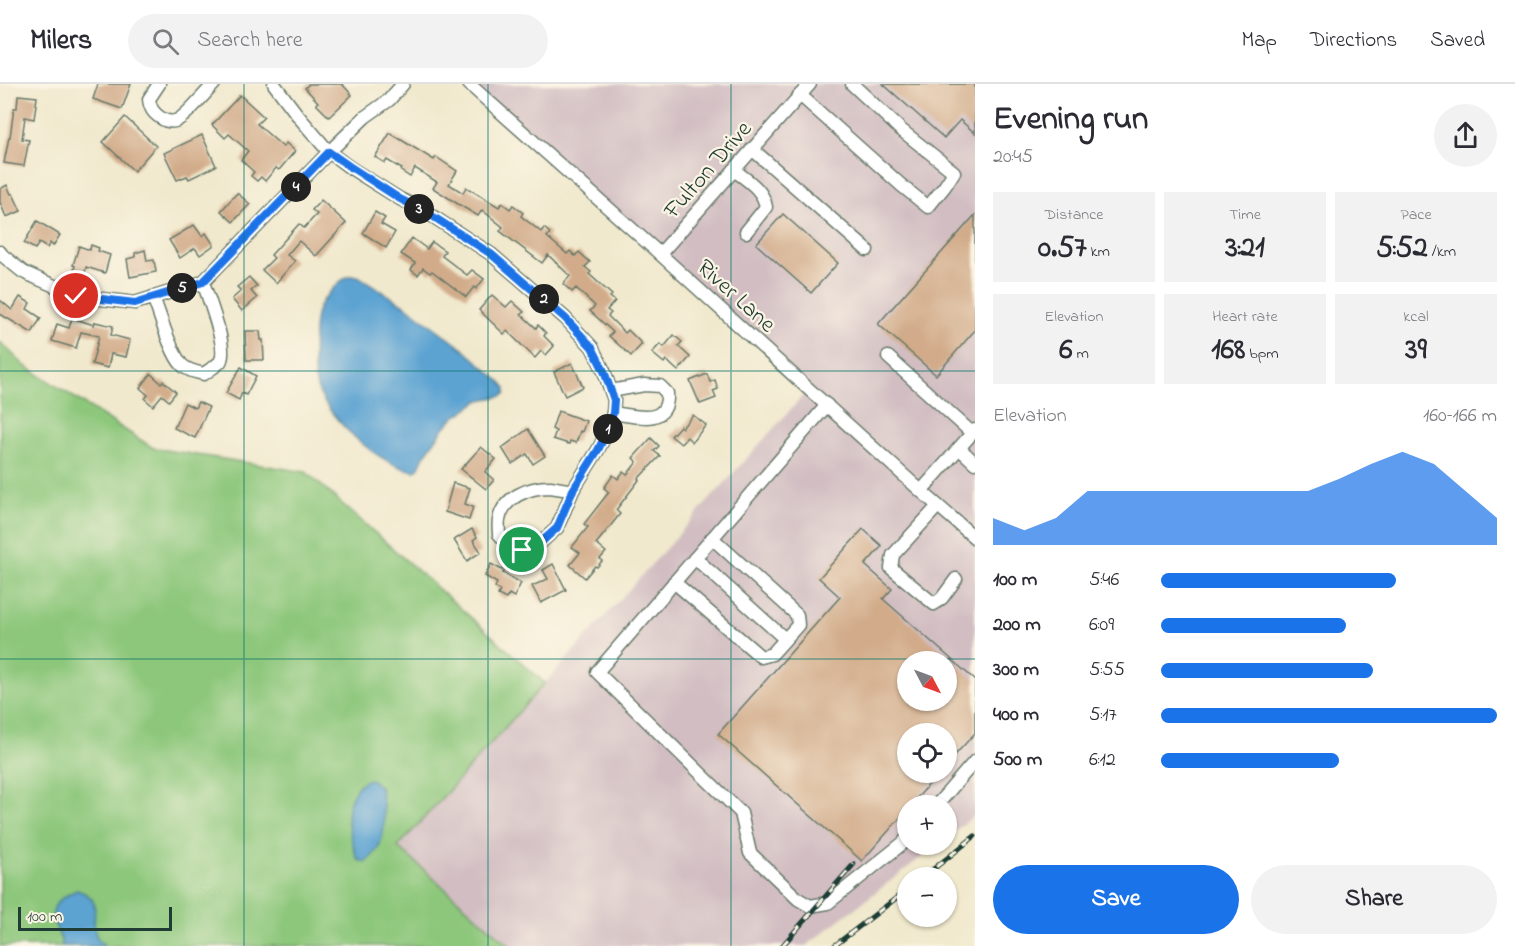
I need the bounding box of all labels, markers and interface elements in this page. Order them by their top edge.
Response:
search box [128,14,548,68]
text: Milers [30,21,92,62]
icon: search [149,25,182,58]
text: Search here [197,25,303,57]
text: Map [1241,26,1277,56]
text: Directions [1310,26,1397,56]
text: Saved [1430,26,1485,56]
text: Evening run [993,96,1148,144]
button: share [1434,104,1497,167]
street label: Fulton Drive [656,114,762,228]
text: 20:45 [993,143,1033,172]
pin: 4 [281,172,311,202]
text: 4 [293,175,299,199]
pin: 3 [404,194,434,224]
text: 3 [416,197,422,221]
text: Distance [1045,203,1103,227]
text: Time [1229,203,1261,227]
text: Pace [1400,203,1432,227]
text: 0.57 [1038,227,1087,271]
text: 3:21 [1225,227,1265,271]
text: 5:52 [1376,227,1428,271]
text: km [1087,240,1110,264]
text: /km [1428,240,1456,264]
street label: River Lane [688,252,783,342]
pin [50,270,101,321]
pin: 5 [167,273,197,303]
text: 5 [177,276,187,300]
icon: check [59,279,92,312]
pin: 2 [529,284,559,314]
text: 2 [540,287,548,311]
text: Elevation [1045,305,1103,329]
text: Heart rate [1212,305,1278,329]
text: kcal [1403,305,1429,329]
text: 6 [1059,329,1072,373]
text: 168 [1211,329,1245,373]
text: 39 [1405,329,1427,373]
text: m [1072,342,1089,366]
text: bpm [1245,342,1279,366]
text: Elevation [993,402,1067,431]
text: 160–166 m [1423,402,1497,431]
pin: 1 [593,414,623,444]
text: 1 [605,417,611,441]
pin [496,524,547,575]
icon: arrive [505,533,538,566]
text: 100 m [993,566,1037,595]
text: 5:46 [1089,566,1119,595]
text: 200 m [993,611,1041,640]
text: 6:09 [1089,611,1114,640]
north arrow [897,651,957,711]
map controls [897,651,957,927]
text: 300 m [993,656,1039,685]
text: 5:55 [1089,656,1125,685]
text: 400 m [993,701,1039,730]
text: 5:17 [1089,701,1117,730]
button: locate [897,723,957,783]
text: 500 m [993,746,1042,775]
text: 6:12 [1089,746,1116,775]
button: + [897,795,957,855]
button: Save [993,865,1239,934]
button: Share [1251,865,1497,934]
button: − [897,867,957,927]
scale bar [18,904,172,932]
text: 100 m [27,905,62,929]

